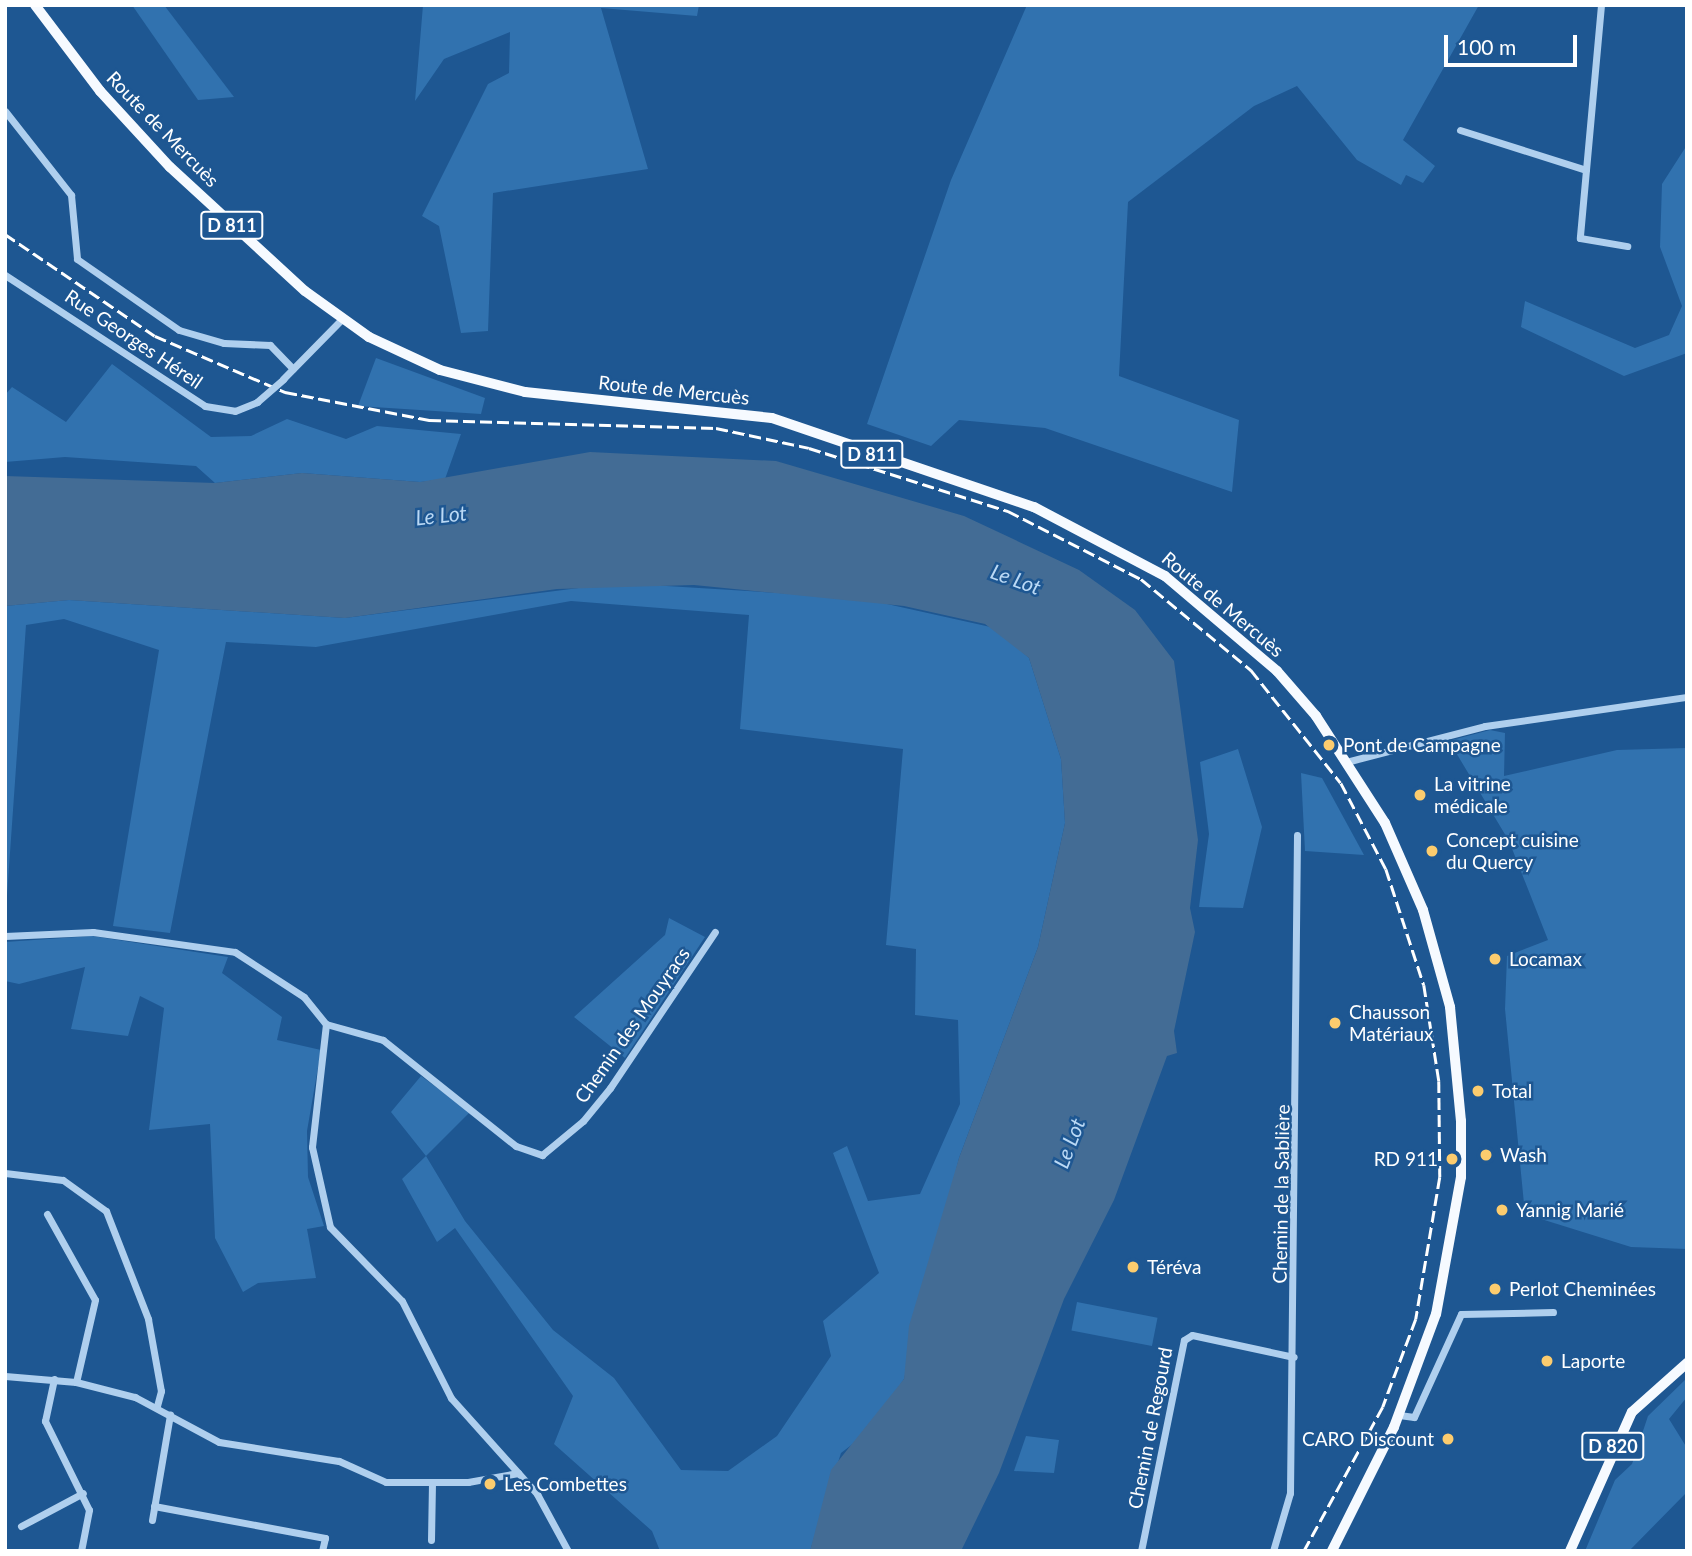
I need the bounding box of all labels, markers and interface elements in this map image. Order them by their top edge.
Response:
scale bar [1447,21,1580,65]
text: 100 m [1457,34,1516,59]
street label: Route de Mercuès [102,67,224,191]
road number: D 811 [199,210,265,240]
street label: Rue Georges Héreil [61,285,207,393]
street label: Route de Mercuès [597,371,751,409]
road number: D 811 [839,440,905,468]
water label: Le Lot [414,500,468,530]
street label: Route de Mercuès [1158,547,1288,661]
water label: Le Lot [987,558,1045,600]
place label: Pont de Campagne [1343,734,1501,756]
marker: Pont de Campagne [1321,737,1337,753]
place label: La vitrine médicale [1434,773,1511,817]
marker: La vitrine médicale [1412,787,1428,803]
place label: Concept cuisine du Quercy [1446,829,1579,873]
marker: Concept cuisine du Quercy [1424,843,1440,859]
street label: Chemin des Mouyracs [570,943,694,1107]
place label: Locamax [1509,948,1582,970]
marker: Locamax [1487,951,1503,967]
place label: Chausson Matériaux [1349,1001,1433,1045]
marker: Chausson Matériaux [1327,1015,1343,1031]
place label: Total [1492,1080,1532,1102]
marker: Total [1470,1083,1486,1099]
street label: Chemin de la Sablière [1268,1104,1294,1284]
water label: Le Lot [1048,1114,1090,1172]
place label: Wash [1500,1144,1547,1166]
marker: Wash [1478,1147,1494,1163]
place label: RD 911 [1374,1148,1438,1170]
marker: RD 911 [1444,1151,1460,1167]
place label: Yannig Marié [1516,1199,1624,1221]
marker: Yannig Marié [1494,1202,1510,1218]
place label: Téréva [1147,1256,1201,1278]
marker: Téréva [1125,1259,1141,1275]
place label: Perlot Cheminées [1509,1278,1656,1300]
marker: Perlot Cheminées [1487,1281,1503,1297]
street label: Chemin de Regourd [1123,1345,1177,1511]
place label: Laporte [1561,1350,1625,1372]
marker: Laporte [1539,1353,1555,1369]
place label: CARO Discount [1302,1428,1434,1450]
marker: CARO Discount [1440,1431,1456,1447]
road number: D 820 [1580,1432,1646,1461]
place label: Les Combettes [504,1473,627,1495]
marker: Les Combettes [482,1476,498,1492]

